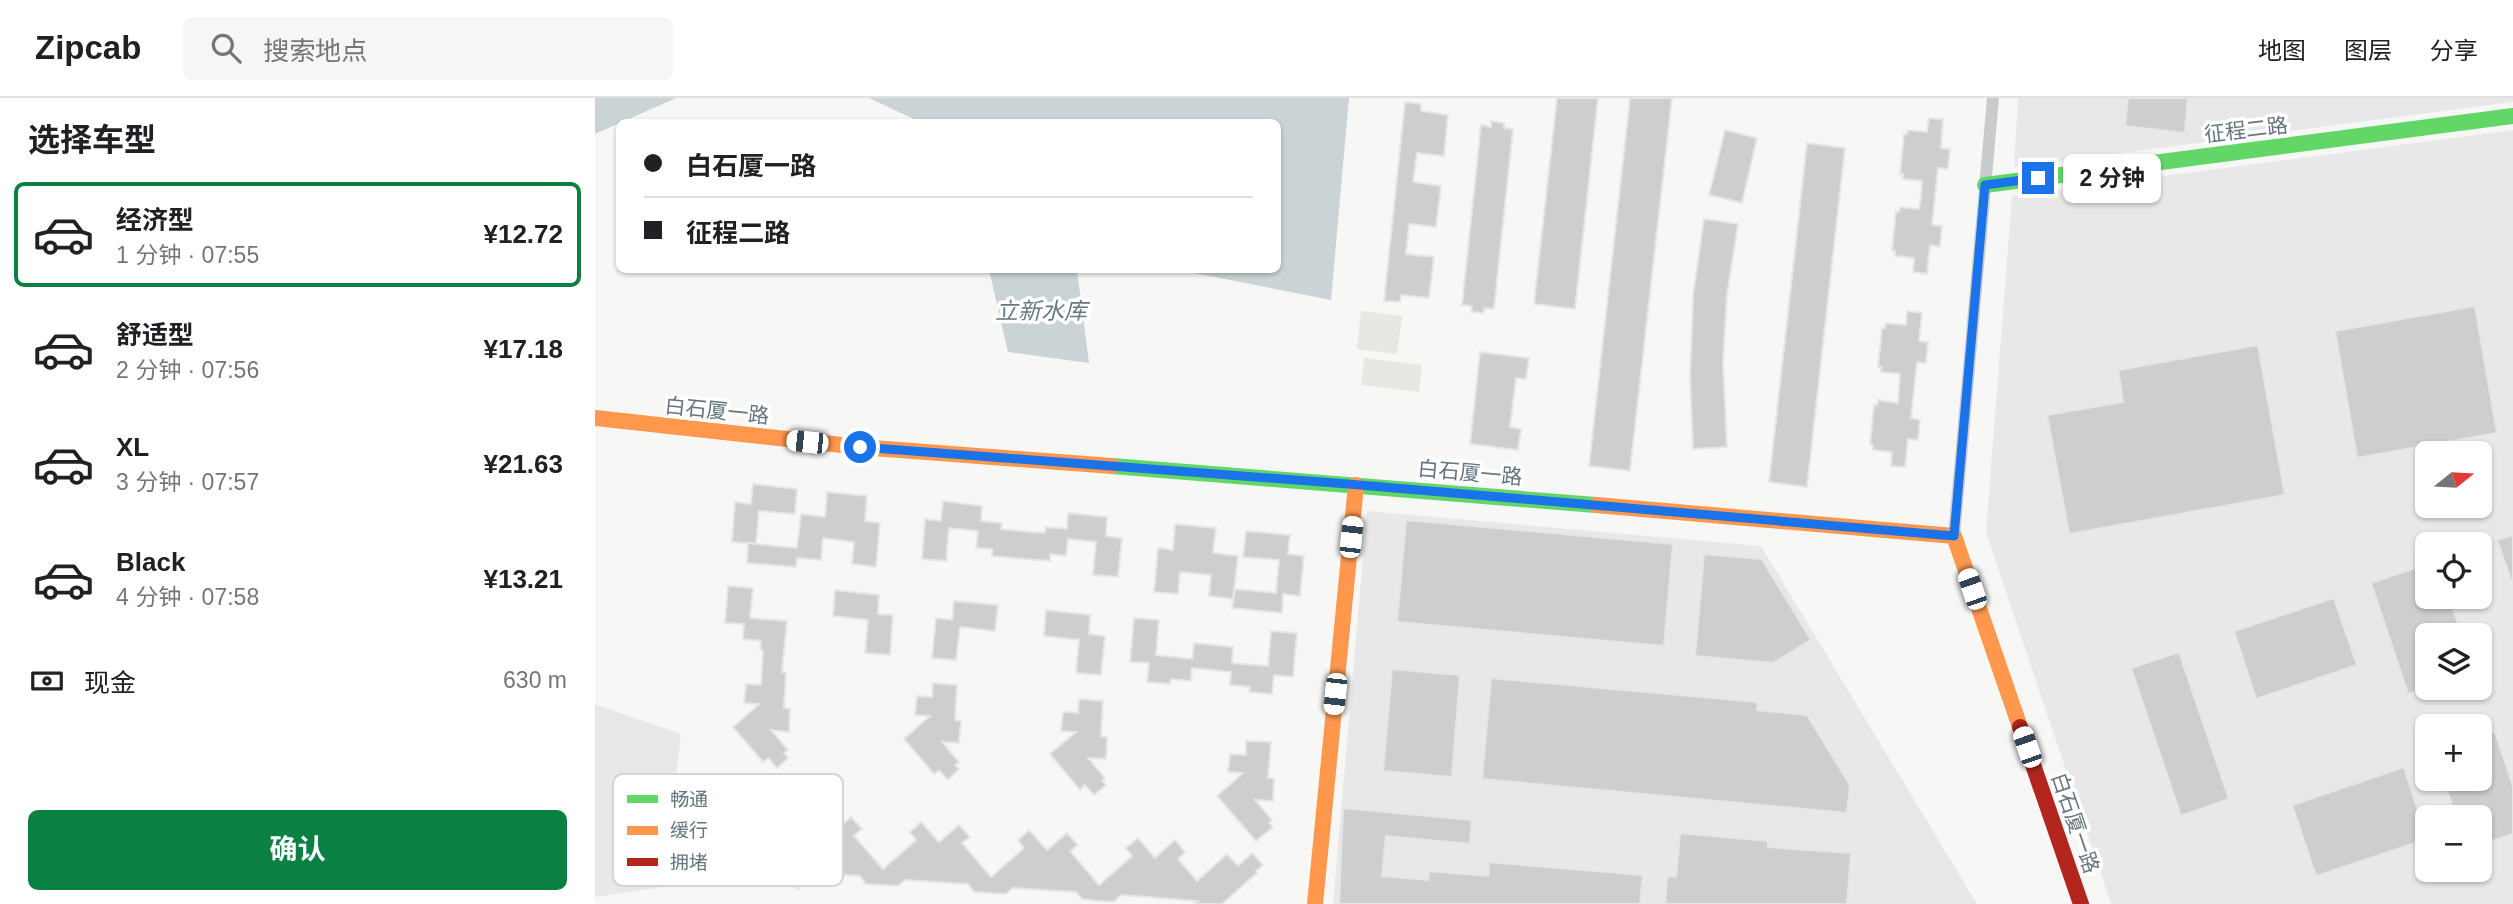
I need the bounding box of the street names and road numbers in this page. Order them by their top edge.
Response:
street label: 征程二路 [2203,113,2289,146]
street label: 白石厦一路 [664,394,770,427]
street label: 白石厦一路 [1417,456,1523,489]
street label: 白石厦一路 [2048,769,2103,876]

